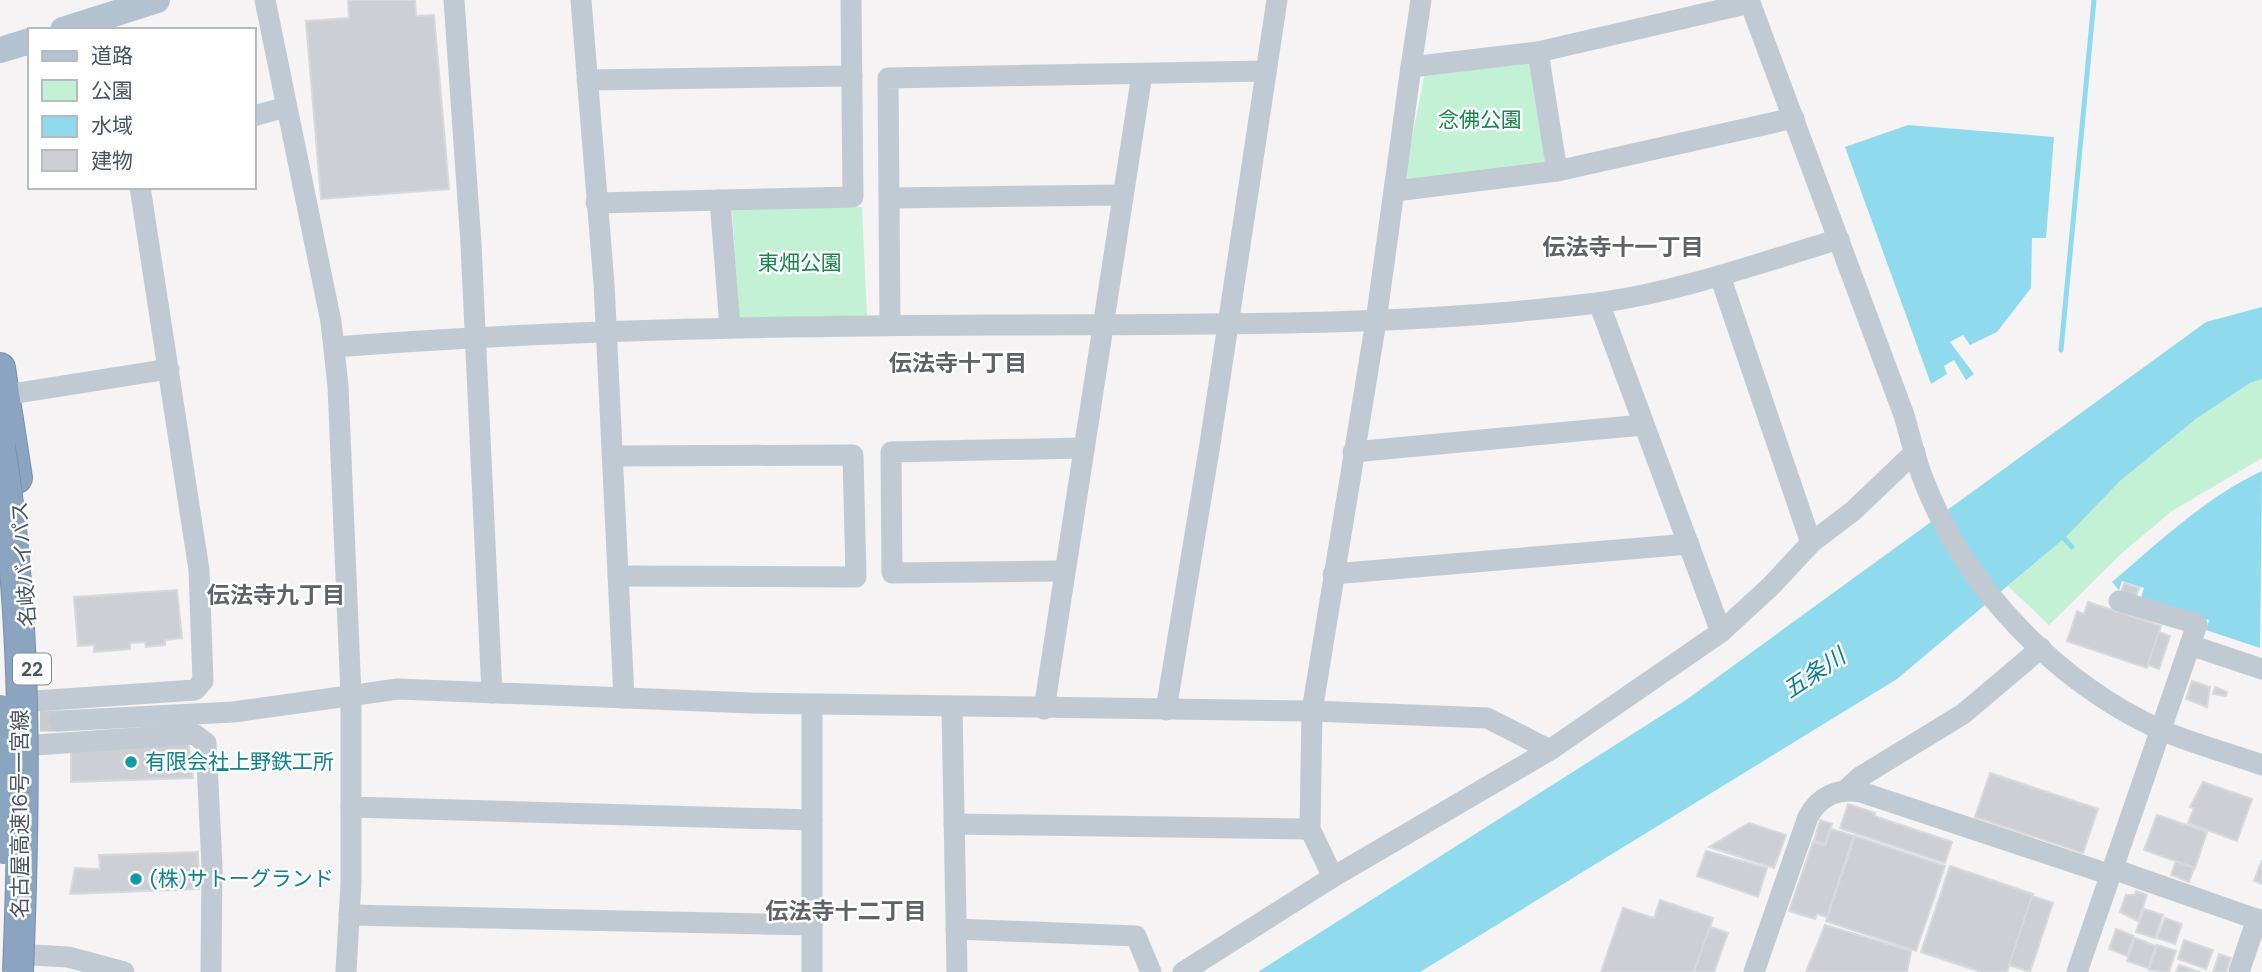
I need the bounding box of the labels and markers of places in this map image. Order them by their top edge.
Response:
place label: 有限会社上野鉄工所 [145,748,334,776]
marker: 有限会社上野鉄工所 [123,754,139,770]
place label: (株)サトーグランド [150,865,334,893]
marker: (株)サトーグランド [128,871,144,887]

